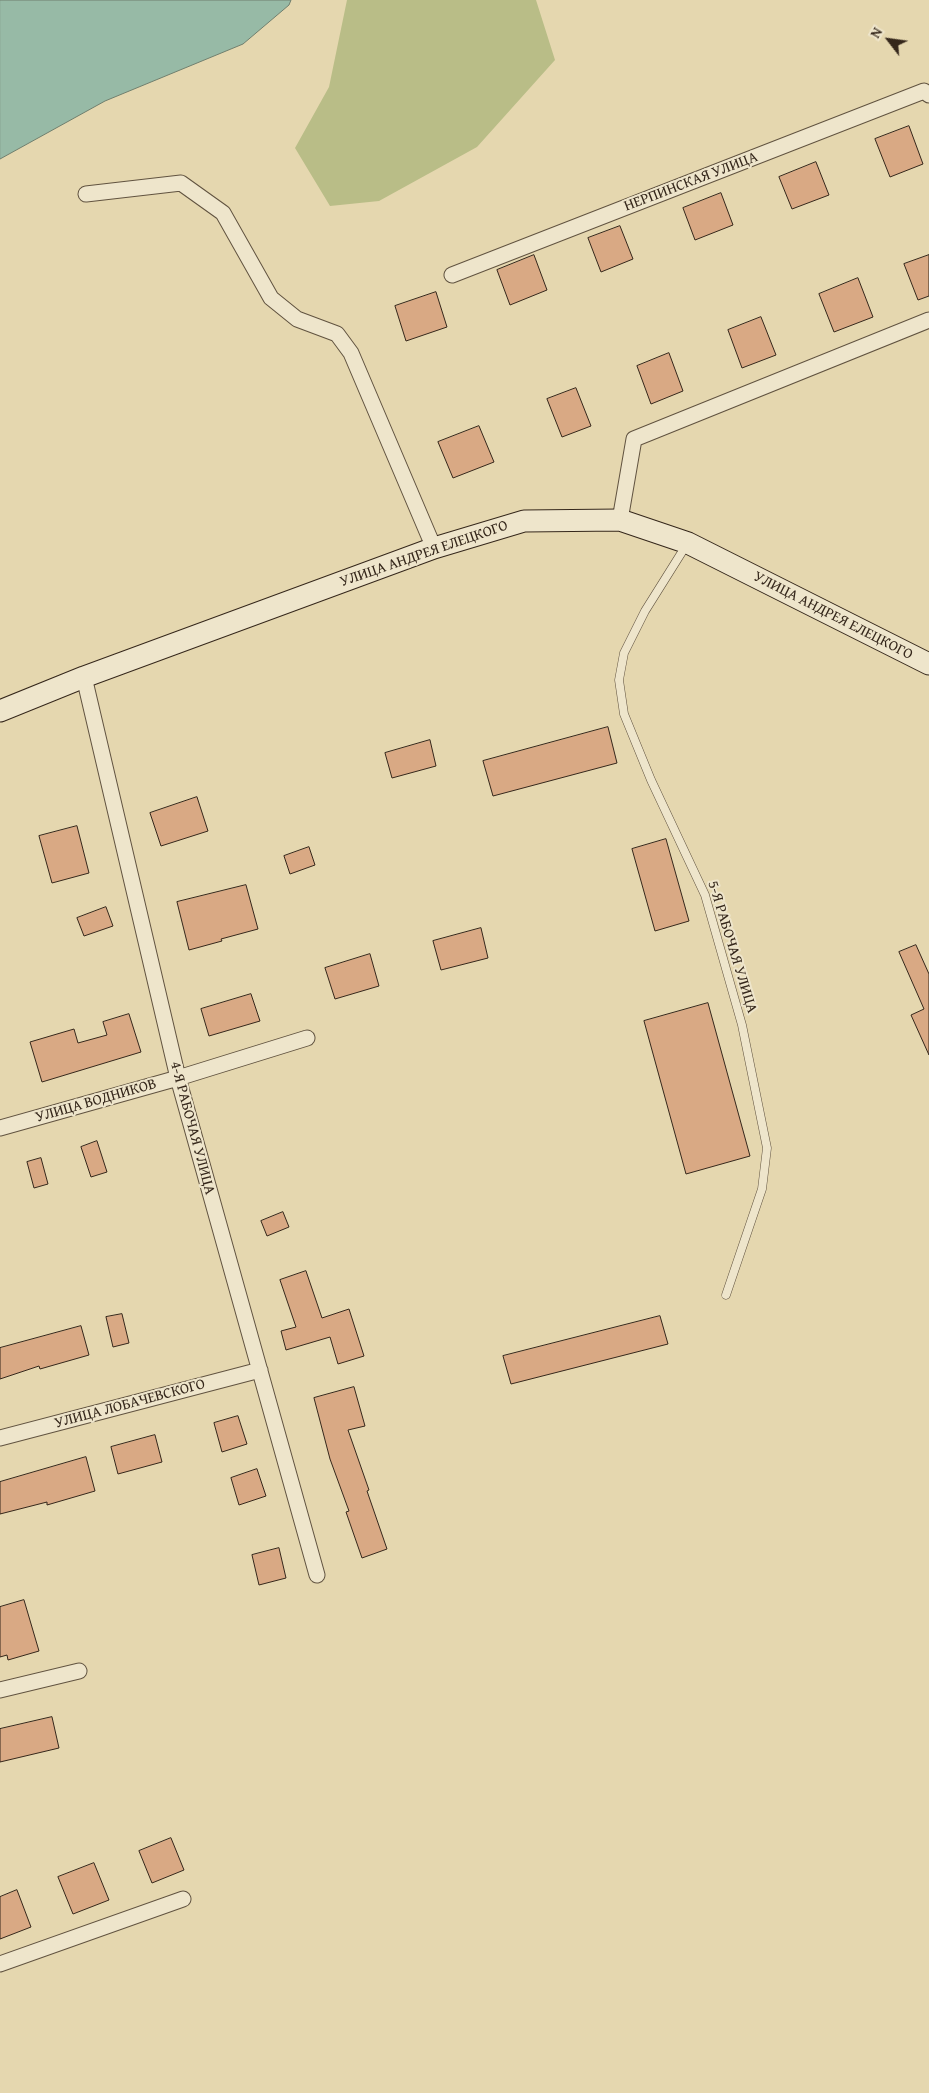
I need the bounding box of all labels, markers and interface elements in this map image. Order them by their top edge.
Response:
north arrow [864,15,914,65]
text: N [865,23,887,42]
street label: НЕРПИНСКАЯ УЛИЦА [622,148,760,216]
street label: УЛИЦА АНДРЕЯ ЕЛЕЦКОГО [338,517,510,591]
street label: УЛИЦА АНДРЕЯ ЕЛЕЦКОГО [750,568,916,664]
street label: 5-Я РАБОЧАЯ УЛИЦА [703,879,761,1015]
street label: 4-Я РАБОЧАЯ УЛИЦА [166,1059,218,1197]
street label: УЛИЦА ВОДНИКОВ [33,1075,159,1127]
street label: УЛИЦА ЛОБАЧЕВСКОГО [53,1375,207,1433]

